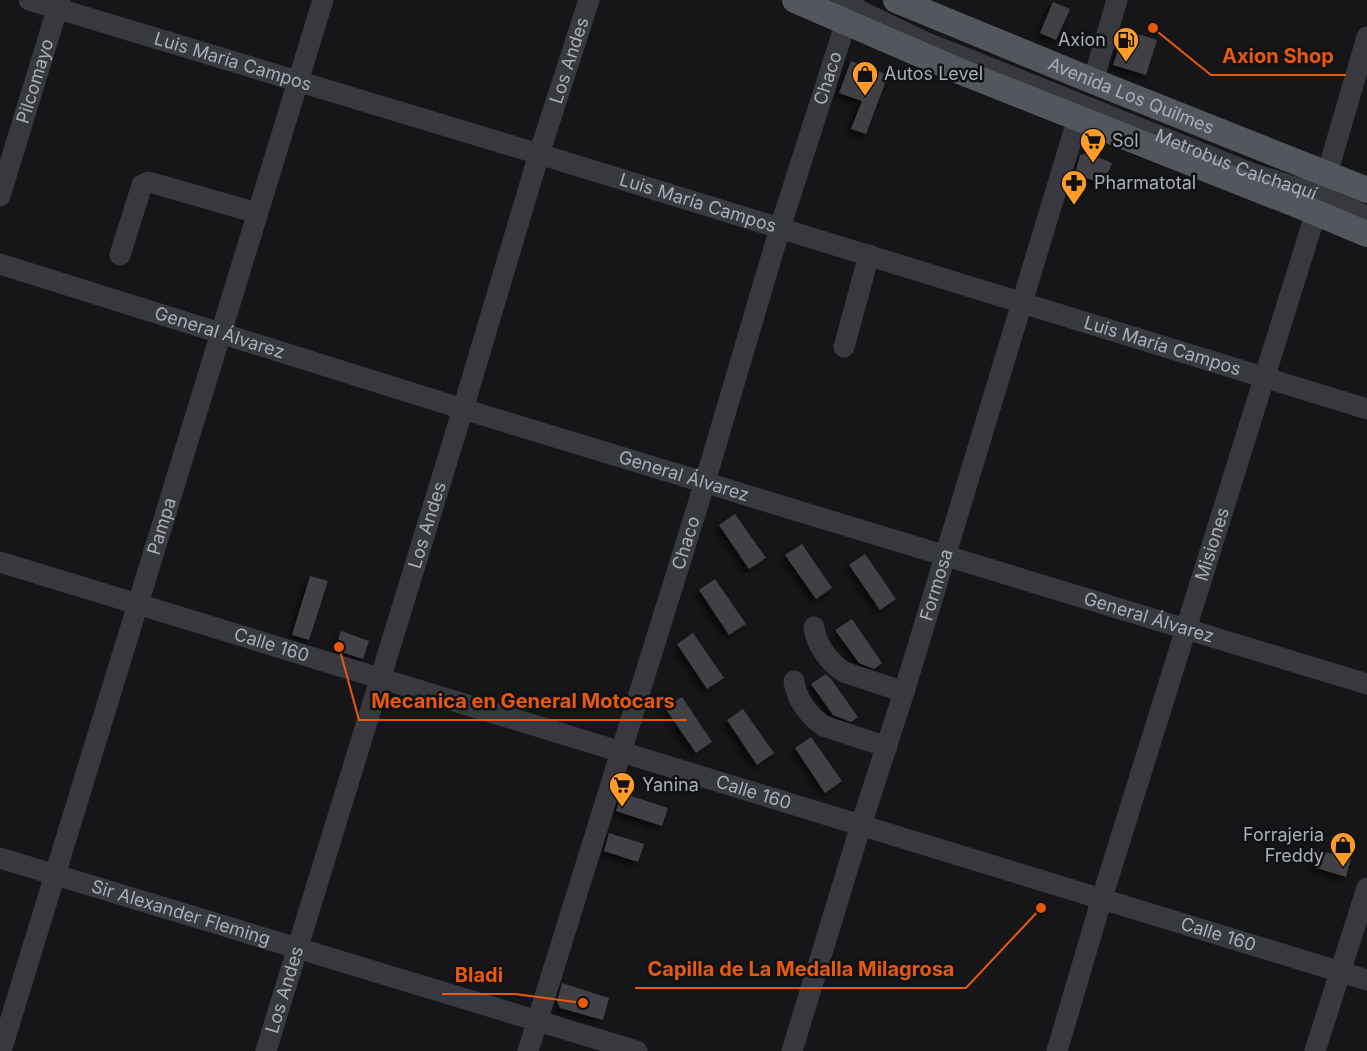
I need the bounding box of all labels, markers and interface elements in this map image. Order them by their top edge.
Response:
street label: Los Andes [545,14,593,106]
fuel station icon: Axion [1111,25,1141,63]
street label: Luis María Campos [152,27,314,95]
place label: Axion [1058,29,1106,50]
street label: Pilcomayo [12,36,57,126]
callout: Axion Shop [1211,37,1346,75]
text: Axion Shop [1222,44,1334,68]
street label: Chaco [809,49,846,107]
street label: Avenida Los Quilmes [1045,53,1217,138]
shop icon: Autos Level [850,59,880,97]
place label: Autos Level [884,63,983,84]
street label: Metrobus Calchaquí [1152,125,1321,204]
supermarket icon: Sol [1078,126,1108,164]
place label: Sol [1112,130,1139,151]
street label: Luis María Campos [617,168,779,236]
pharmacy icon: Pharmatotal [1059,168,1089,206]
place label: Pharmatotal [1094,172,1196,193]
street label: General Álvarez [152,302,287,362]
street label: Luis María Campos [1081,311,1244,380]
street label: General Álvarez [616,446,752,505]
street label: Los Andes [404,479,450,571]
street label: Pampa [143,495,180,557]
street label: Misiones [1191,505,1233,584]
street label: Chaco [667,513,704,572]
street label: Formosa [915,546,957,623]
street label: General Álvarez [1081,587,1217,647]
street label: Calle 160 [232,623,312,666]
callout: Mecanica en General Motocars [359,682,687,720]
text: Mecanica en General Motocars [371,689,675,713]
supermarket icon: Yanina [607,770,637,808]
street label: Calle 160 [714,771,794,813]
place label: Yanina [642,774,699,795]
place label: Forrajeria Freddy [1243,824,1324,866]
shop icon: Forrajeria Freddy [1328,830,1358,868]
street label: Sir Alexander Fleming [89,875,273,949]
street label: Calle 160 [1178,913,1259,955]
street label: Los Andes [261,944,307,1036]
callout: Capilla de La Medalla Milagrosa [635,950,966,988]
callout: Bladi [442,956,515,994]
text: Capilla de La Medalla Milagrosa [648,957,954,981]
text: Bladi [455,963,503,987]

